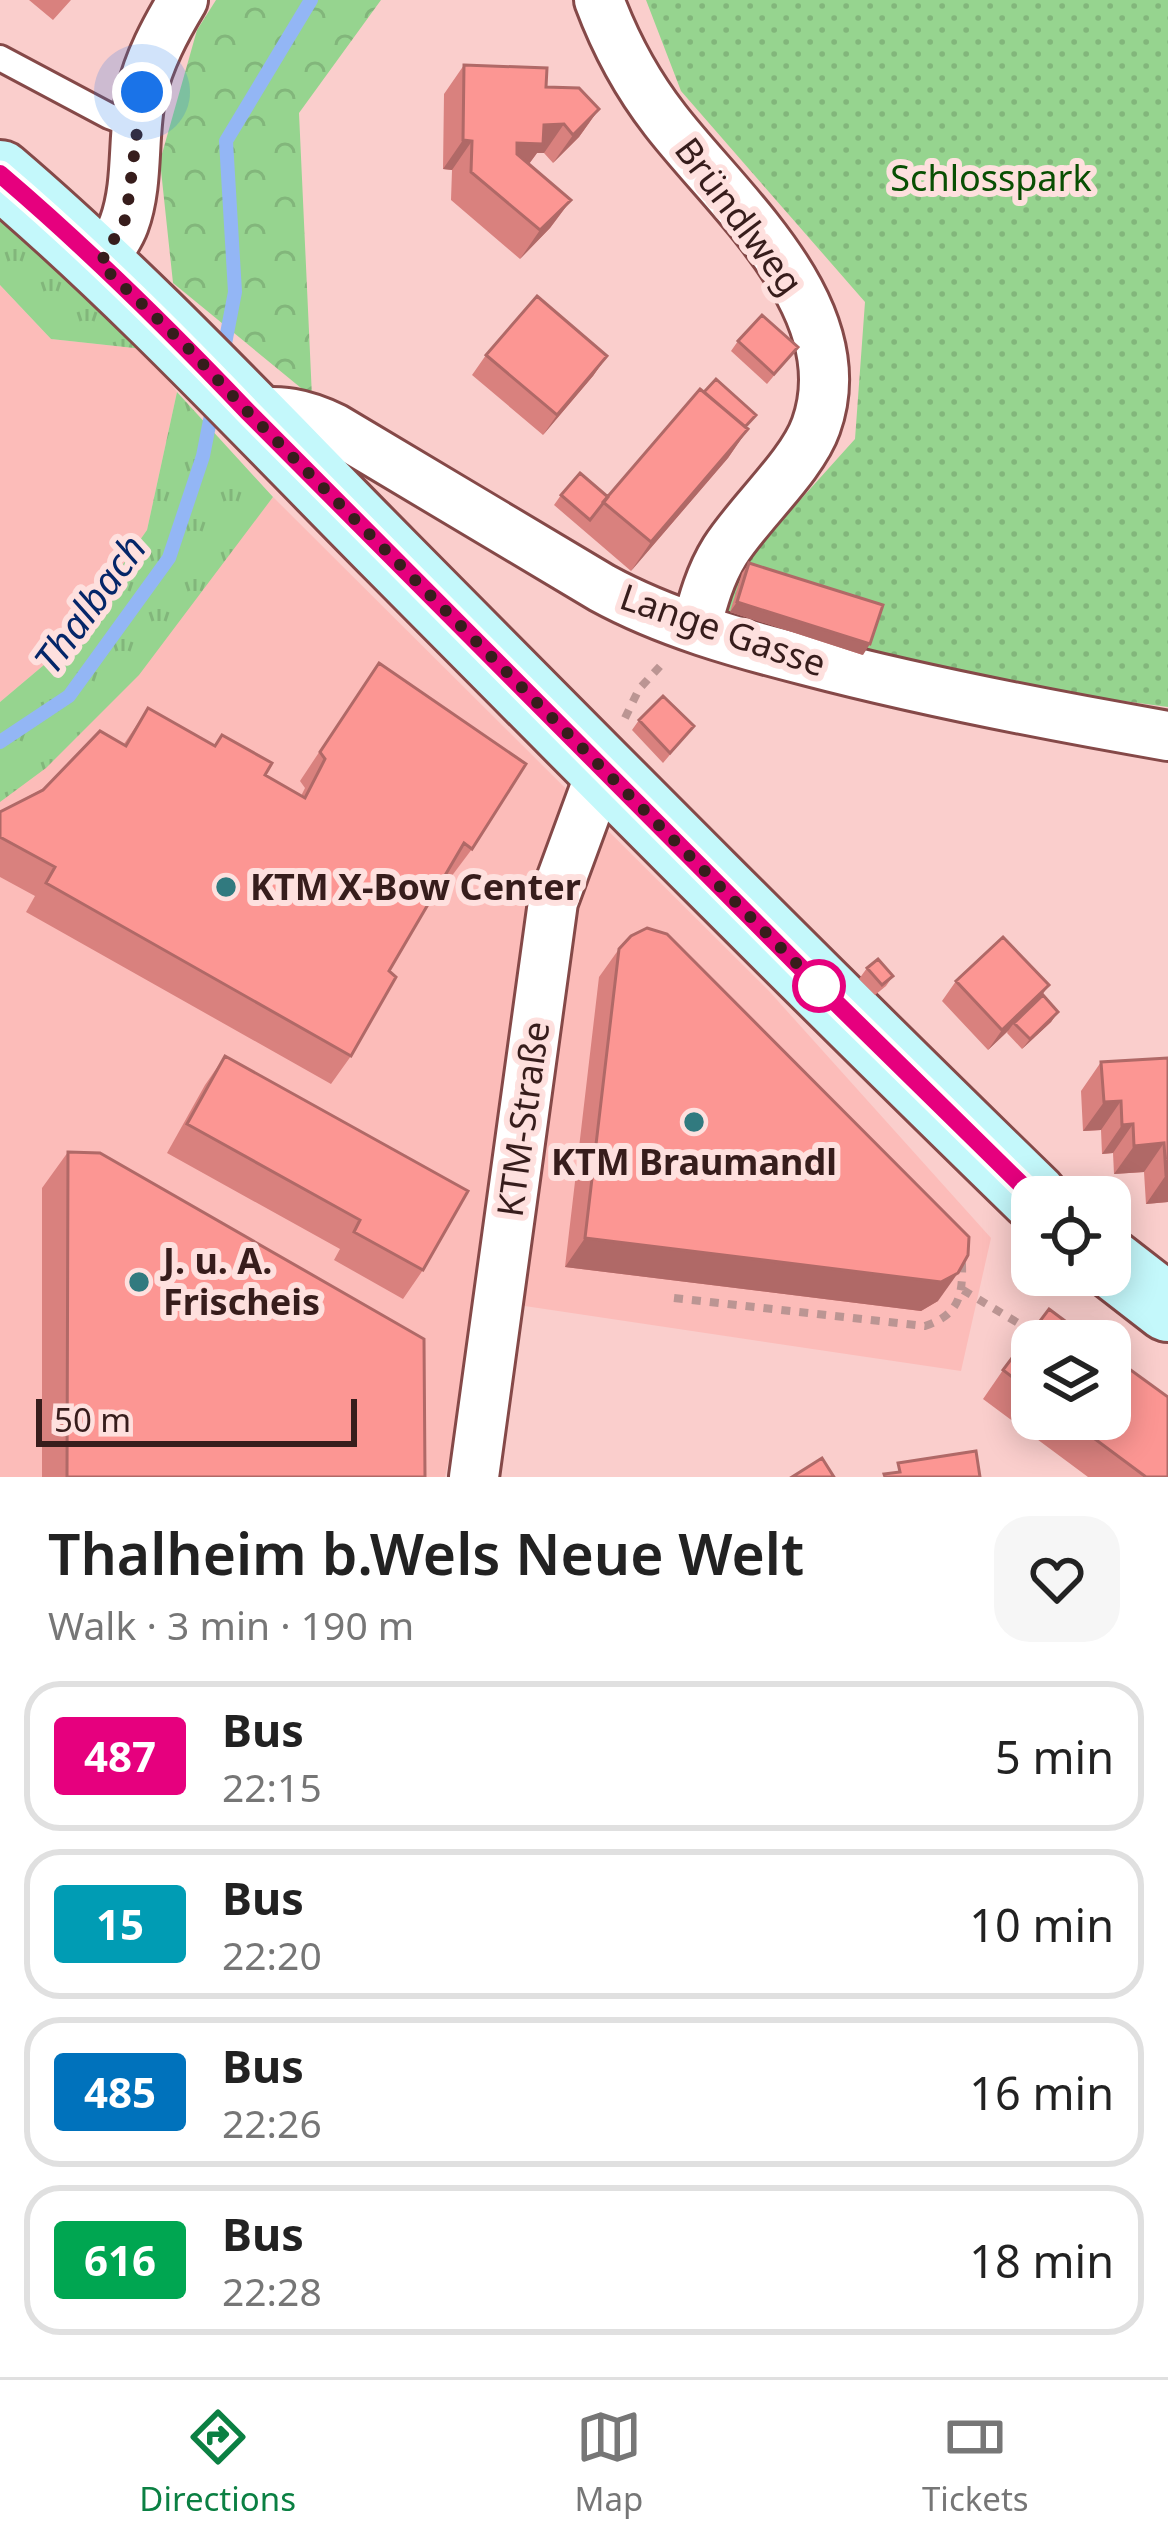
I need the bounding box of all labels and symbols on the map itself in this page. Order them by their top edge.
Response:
your location [112,62,172,122]
street label: Bründlweg [664,127,815,304]
park label: Schlosspark [890,153,1092,202]
water label: Thalbach [21,523,157,683]
street label: Lange Gasse [614,571,832,688]
place label: KTM X-Bow Center [250,862,581,911]
marker: KTM X-Bow Center [213,874,239,900]
unlabelled marker [794,961,844,1011]
street label: KTM-Straße [485,1018,560,1220]
marker: KTM Braumandl [681,1109,707,1135]
place label: KTM Braumandl [551,1137,837,1186]
place label: J. u. A. Frischeis [160,1236,320,1326]
marker: J. u. A. Frischeis [126,1269,152,1295]
scale bar [36,1393,357,1446]

